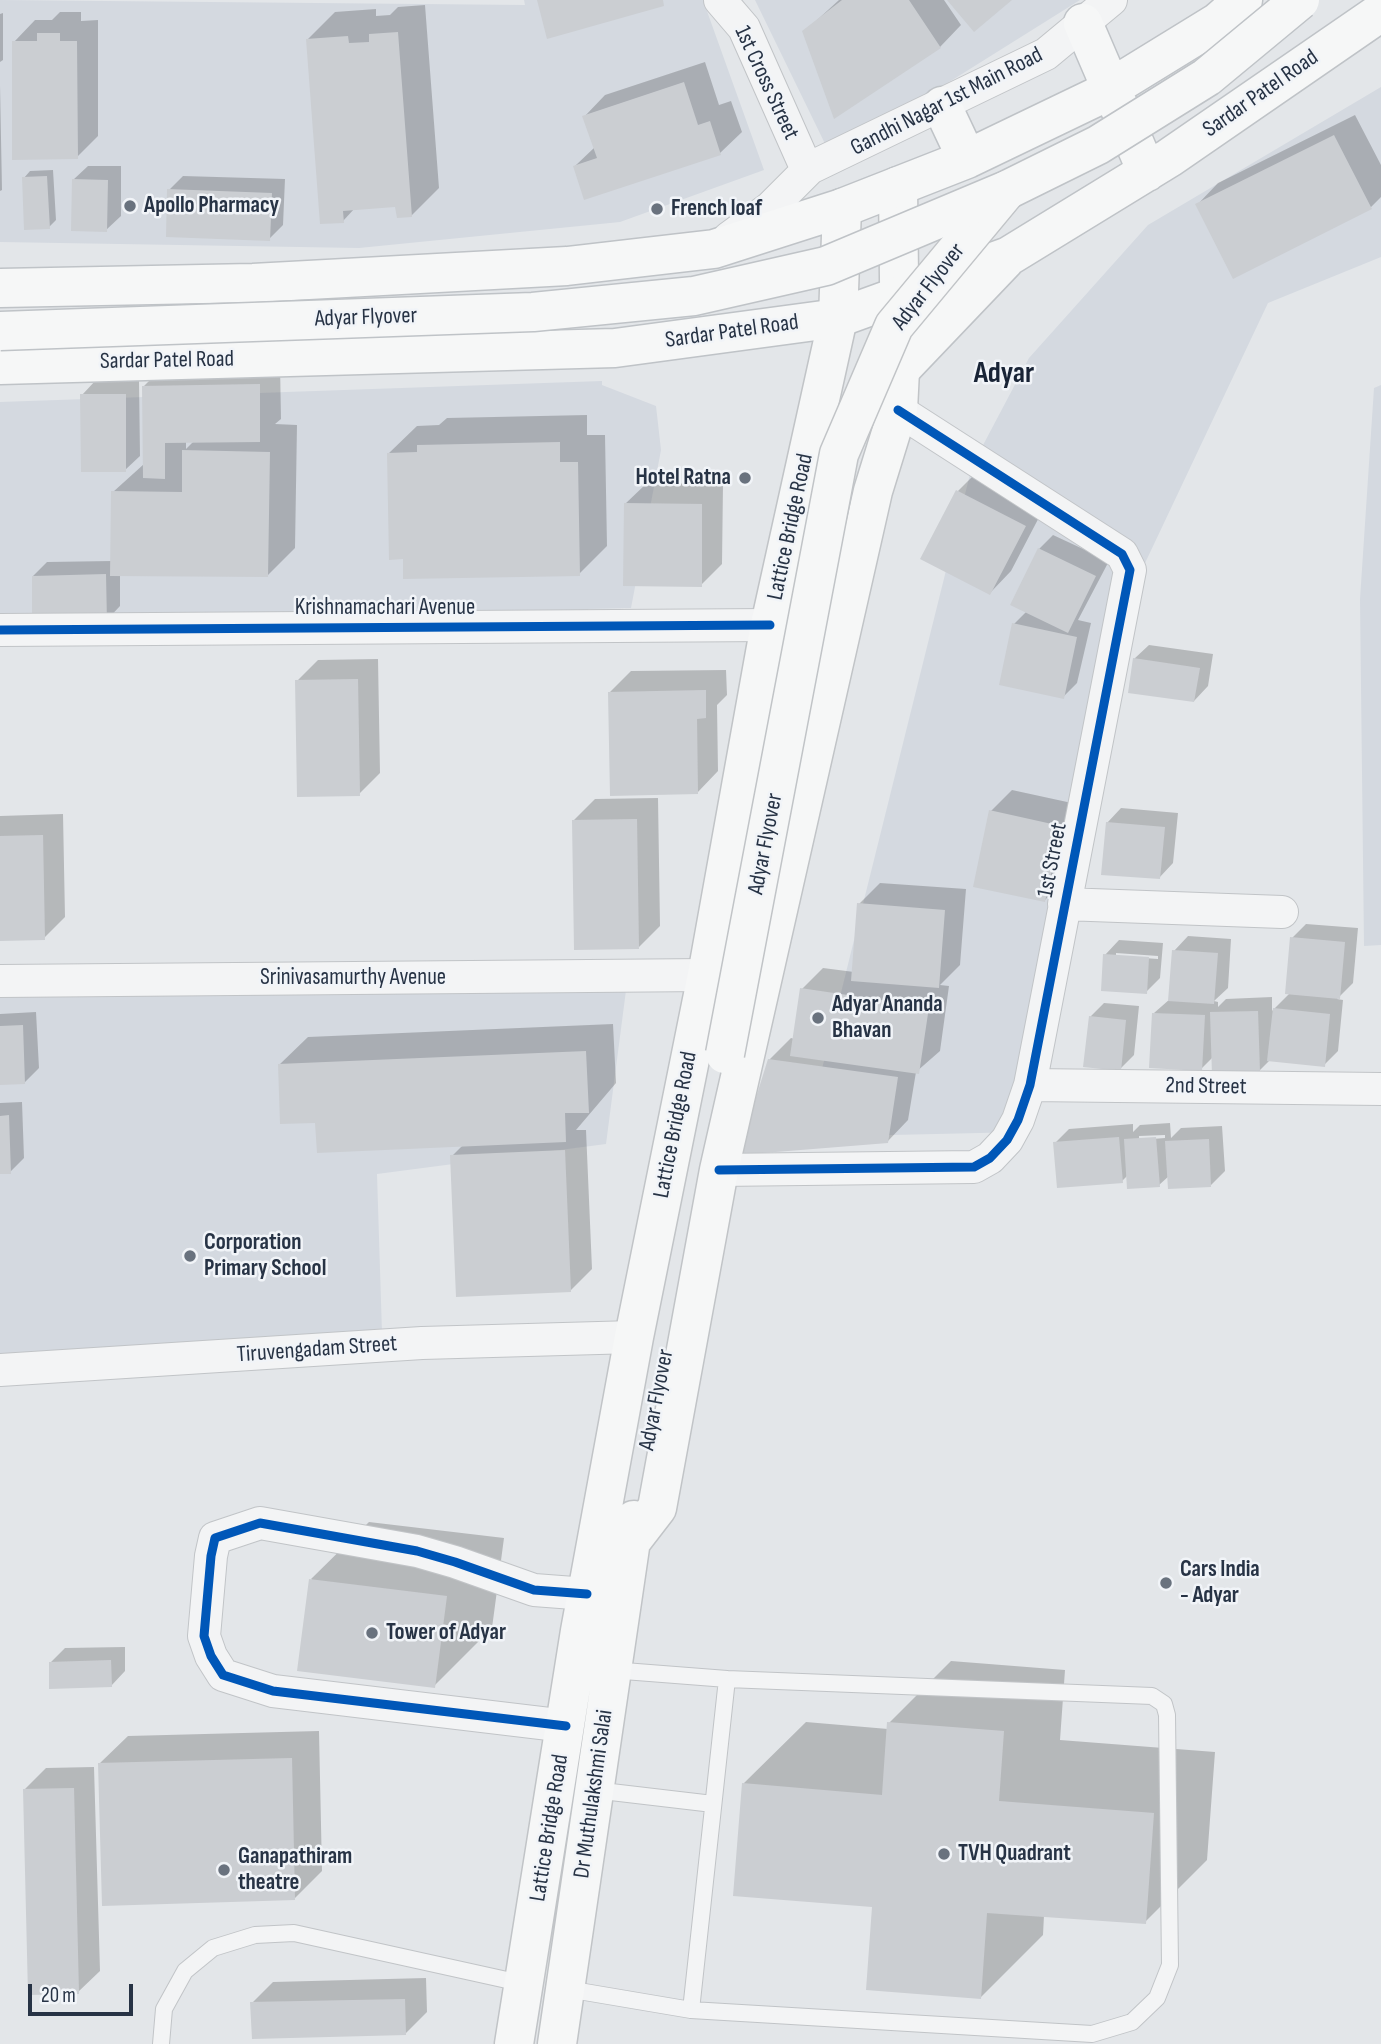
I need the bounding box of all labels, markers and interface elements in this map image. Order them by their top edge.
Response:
street label: 1st Cross Street [728,22,804,144]
street label: Gandhi Nagar 1st Main Road [846,42,1048,162]
street label: Sardar Patel Road [1198,44,1324,144]
place label: Apollo Pharmacy [144,192,279,220]
place label: French loaf [671,195,762,223]
marker: Apollo Pharmacy [122,198,138,214]
marker: French loaf [649,201,665,217]
street label: Adyar Flyover [887,238,971,336]
street label: Adyar Flyover [314,302,418,334]
street label: Sardar Patel Road [664,309,800,355]
street label: Sardar Patel Road [100,346,234,376]
district label: Adyar [974,356,1034,392]
street label: Lattice Bridge Road [762,451,820,603]
place label: Hotel Ratna [635,464,731,492]
marker: Hotel Ratna [737,470,753,486]
street label: Krishnamachari Avenue [295,594,475,622]
street label: Adyar Flyover [743,791,789,897]
street label: 1st Street [1032,820,1074,900]
street label: Srinivasamurthy Avenue [260,964,446,992]
place label: Adyar Ananda Bhavan [832,991,943,1045]
marker: Adyar Ananda Bhavan [810,1010,826,1026]
street label: Lattice Bridge Road [648,1049,704,1201]
street label: 2nd Street [1165,1072,1247,1102]
place label: Corporation Primary School [204,1229,326,1283]
marker: Corporation Primary School [182,1248,198,1264]
street label: Tiruvengadam Street [236,1331,398,1369]
street label: Adyar Flyover [634,1347,680,1453]
place label: Cars India - Adyar [1180,1556,1260,1610]
marker: Cars India - Adyar [1158,1575,1174,1591]
place label: Tower of Adyar [386,1619,506,1647]
marker: Tower of Adyar [364,1625,380,1641]
street label: Dr Muthulakshmi Salai [569,1708,619,1880]
street label: Lattice Bridge Road [525,1752,575,1904]
place label: TVH Quadrant [958,1840,1071,1868]
place label: Ganapathiram theatre [238,1843,352,1897]
marker: TVH Quadrant [936,1846,952,1862]
marker: Ganapathiram theatre [216,1862,232,1878]
scale bar [32,1970,136,2014]
text: 20 m [41,1983,76,2008]

